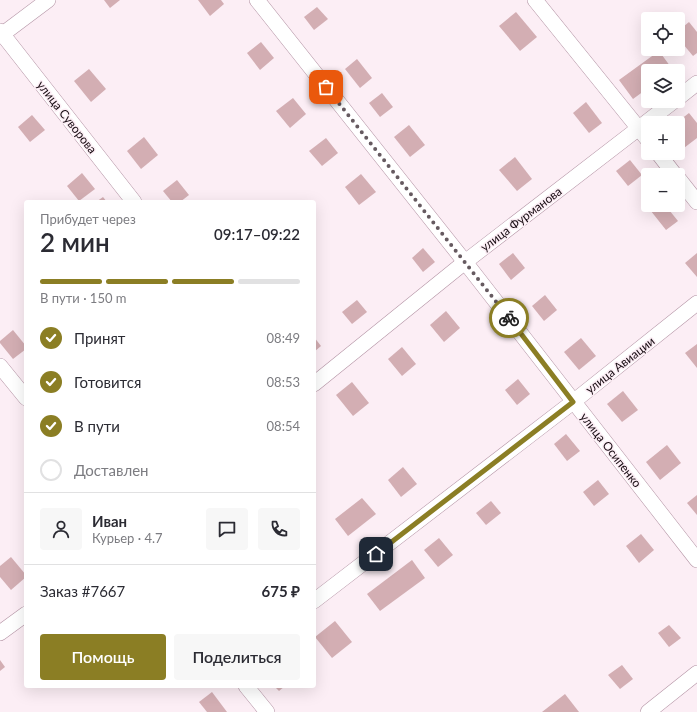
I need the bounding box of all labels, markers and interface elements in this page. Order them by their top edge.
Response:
map controls [641,12,685,212]
button: locate [641,12,685,56]
button: layers [641,64,685,108]
pin [309,70,343,104]
icon: bag [315,76,337,98]
street label: улица Суворова [34,78,100,156]
button: + [641,116,685,160]
button: − [641,168,685,212]
street label: улица Фурманова [477,183,565,254]
text: Прибудет через [40,211,136,227]
text: 09:17–09:22 [214,225,300,243]
text: 2 мин [40,226,110,258]
text: В пути · 150 m [40,290,126,306]
courier [489,298,529,338]
icon: bike [498,307,520,329]
icon: check [40,327,62,349]
text: Принят [74,329,125,347]
text: 08:49 [267,330,300,346]
street label: улица Авиации [582,333,658,397]
icon: check [40,371,62,393]
text: Готовится [74,373,141,391]
text: 08:53 [267,374,300,390]
street label: улица Осипенко [577,410,645,490]
icon: check [40,415,62,437]
text: В пути [74,417,120,435]
text: 08:54 [267,418,300,434]
text: Доставлен [74,461,149,479]
button: person [40,508,82,550]
button: chat [206,508,248,550]
button: phone [258,508,300,550]
text: Иван [92,512,127,530]
text: Курьер · 4.7 [92,530,163,546]
pin [359,537,393,571]
icon: home [365,543,387,565]
text: Заказ #7667 [40,582,125,600]
text: 675 ₽ [262,582,300,600]
button: Помощь [40,634,166,680]
button: Поделиться [174,634,300,680]

